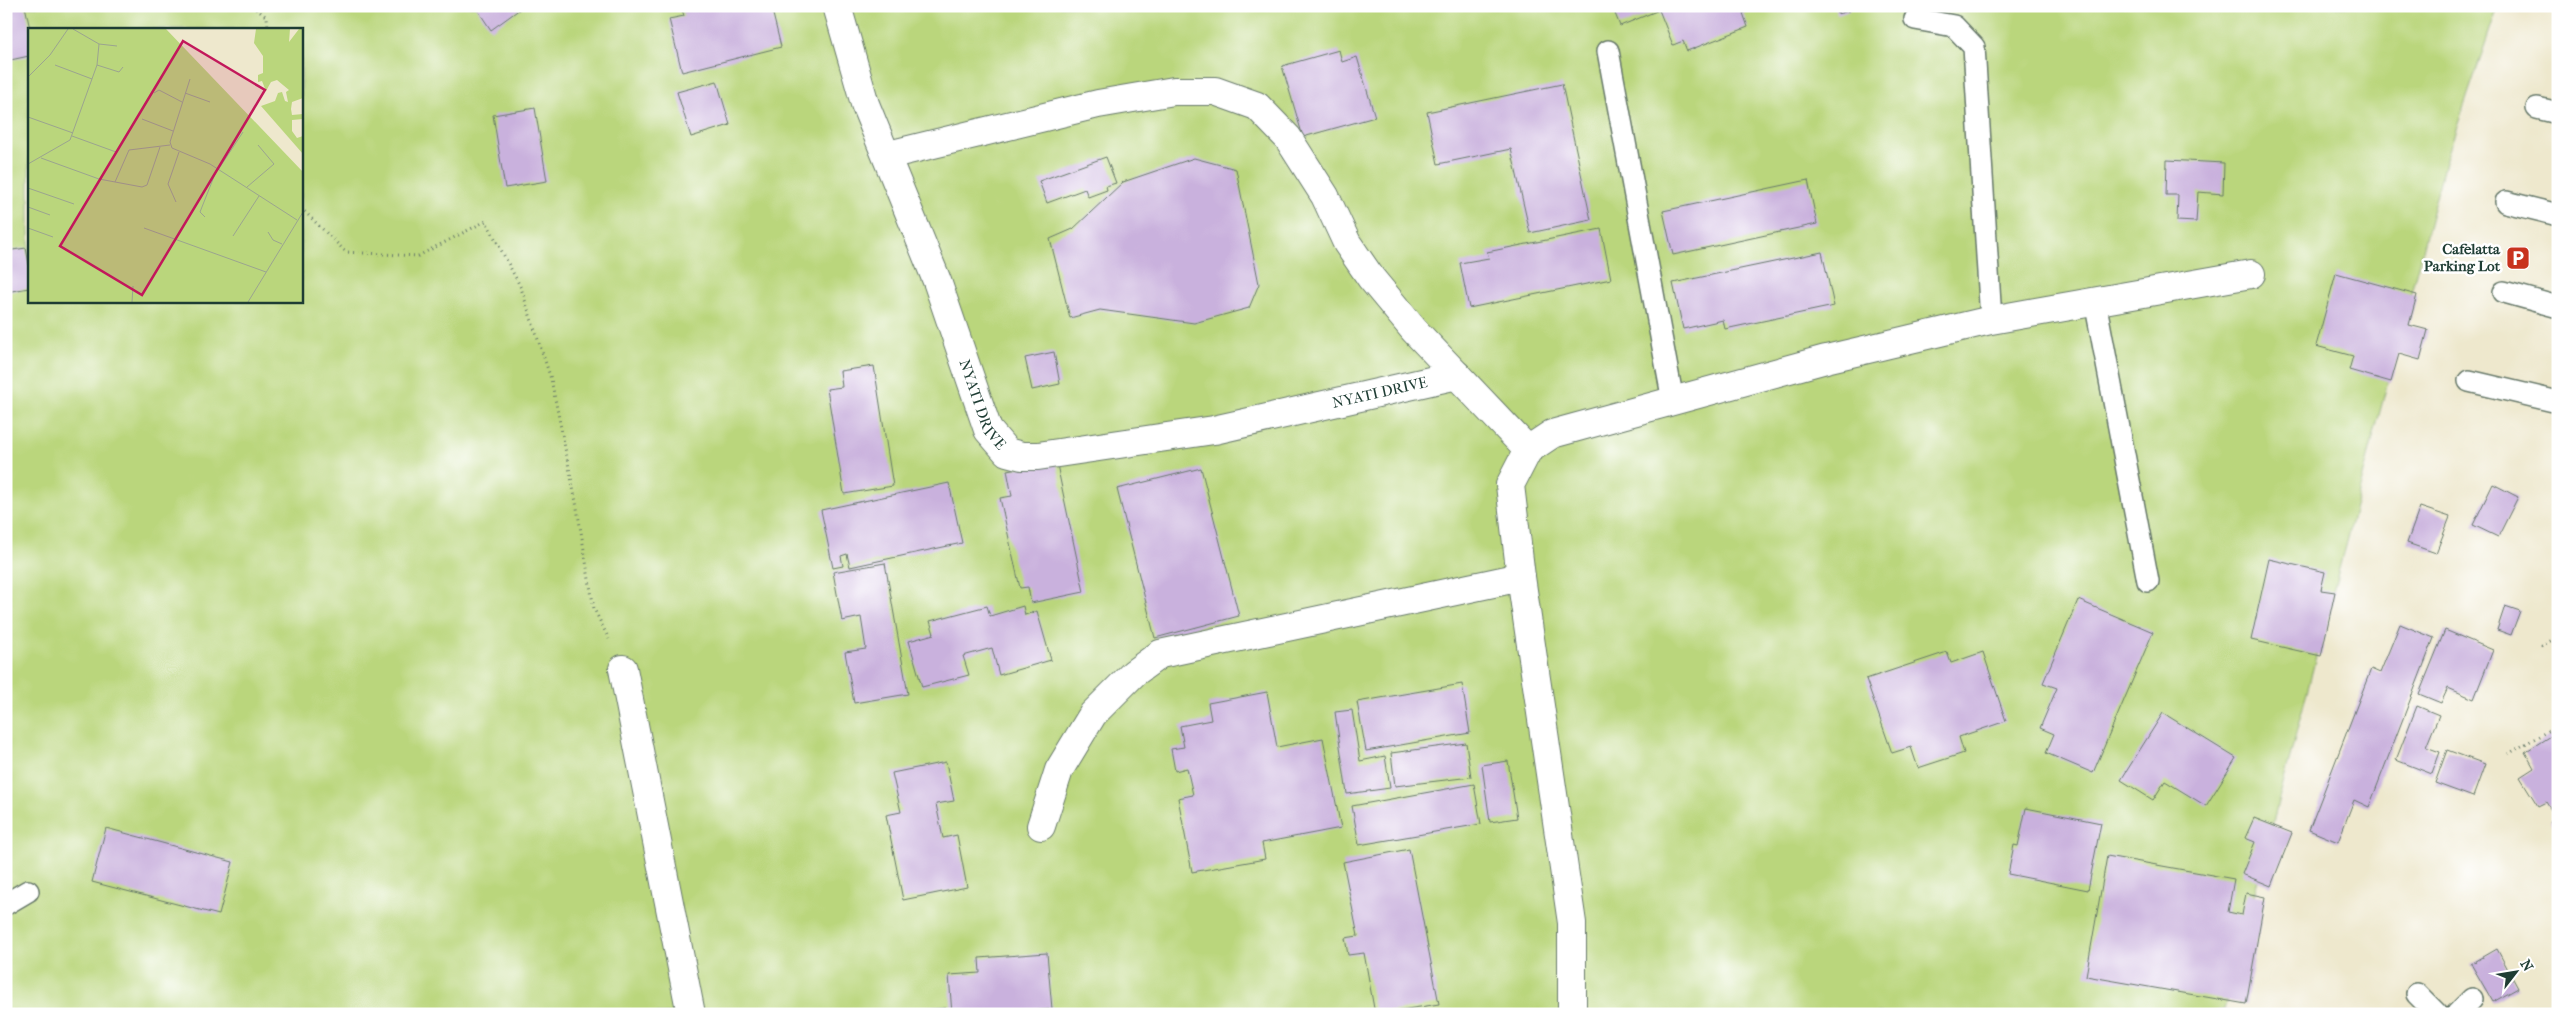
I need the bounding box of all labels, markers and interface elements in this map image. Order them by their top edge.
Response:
inset map [28,28,302,302]
place label: Cafelatta Parking Lot [2424,240,2501,275]
parking icon: Cafelatta Parking Lot [2505,245,2531,271]
street label: NYATI DRIVE [956,357,1010,453]
street label: NYATI DRIVE [1331,373,1429,412]
north arrow [2492,948,2542,998]
text: N [2517,957,2537,975]

